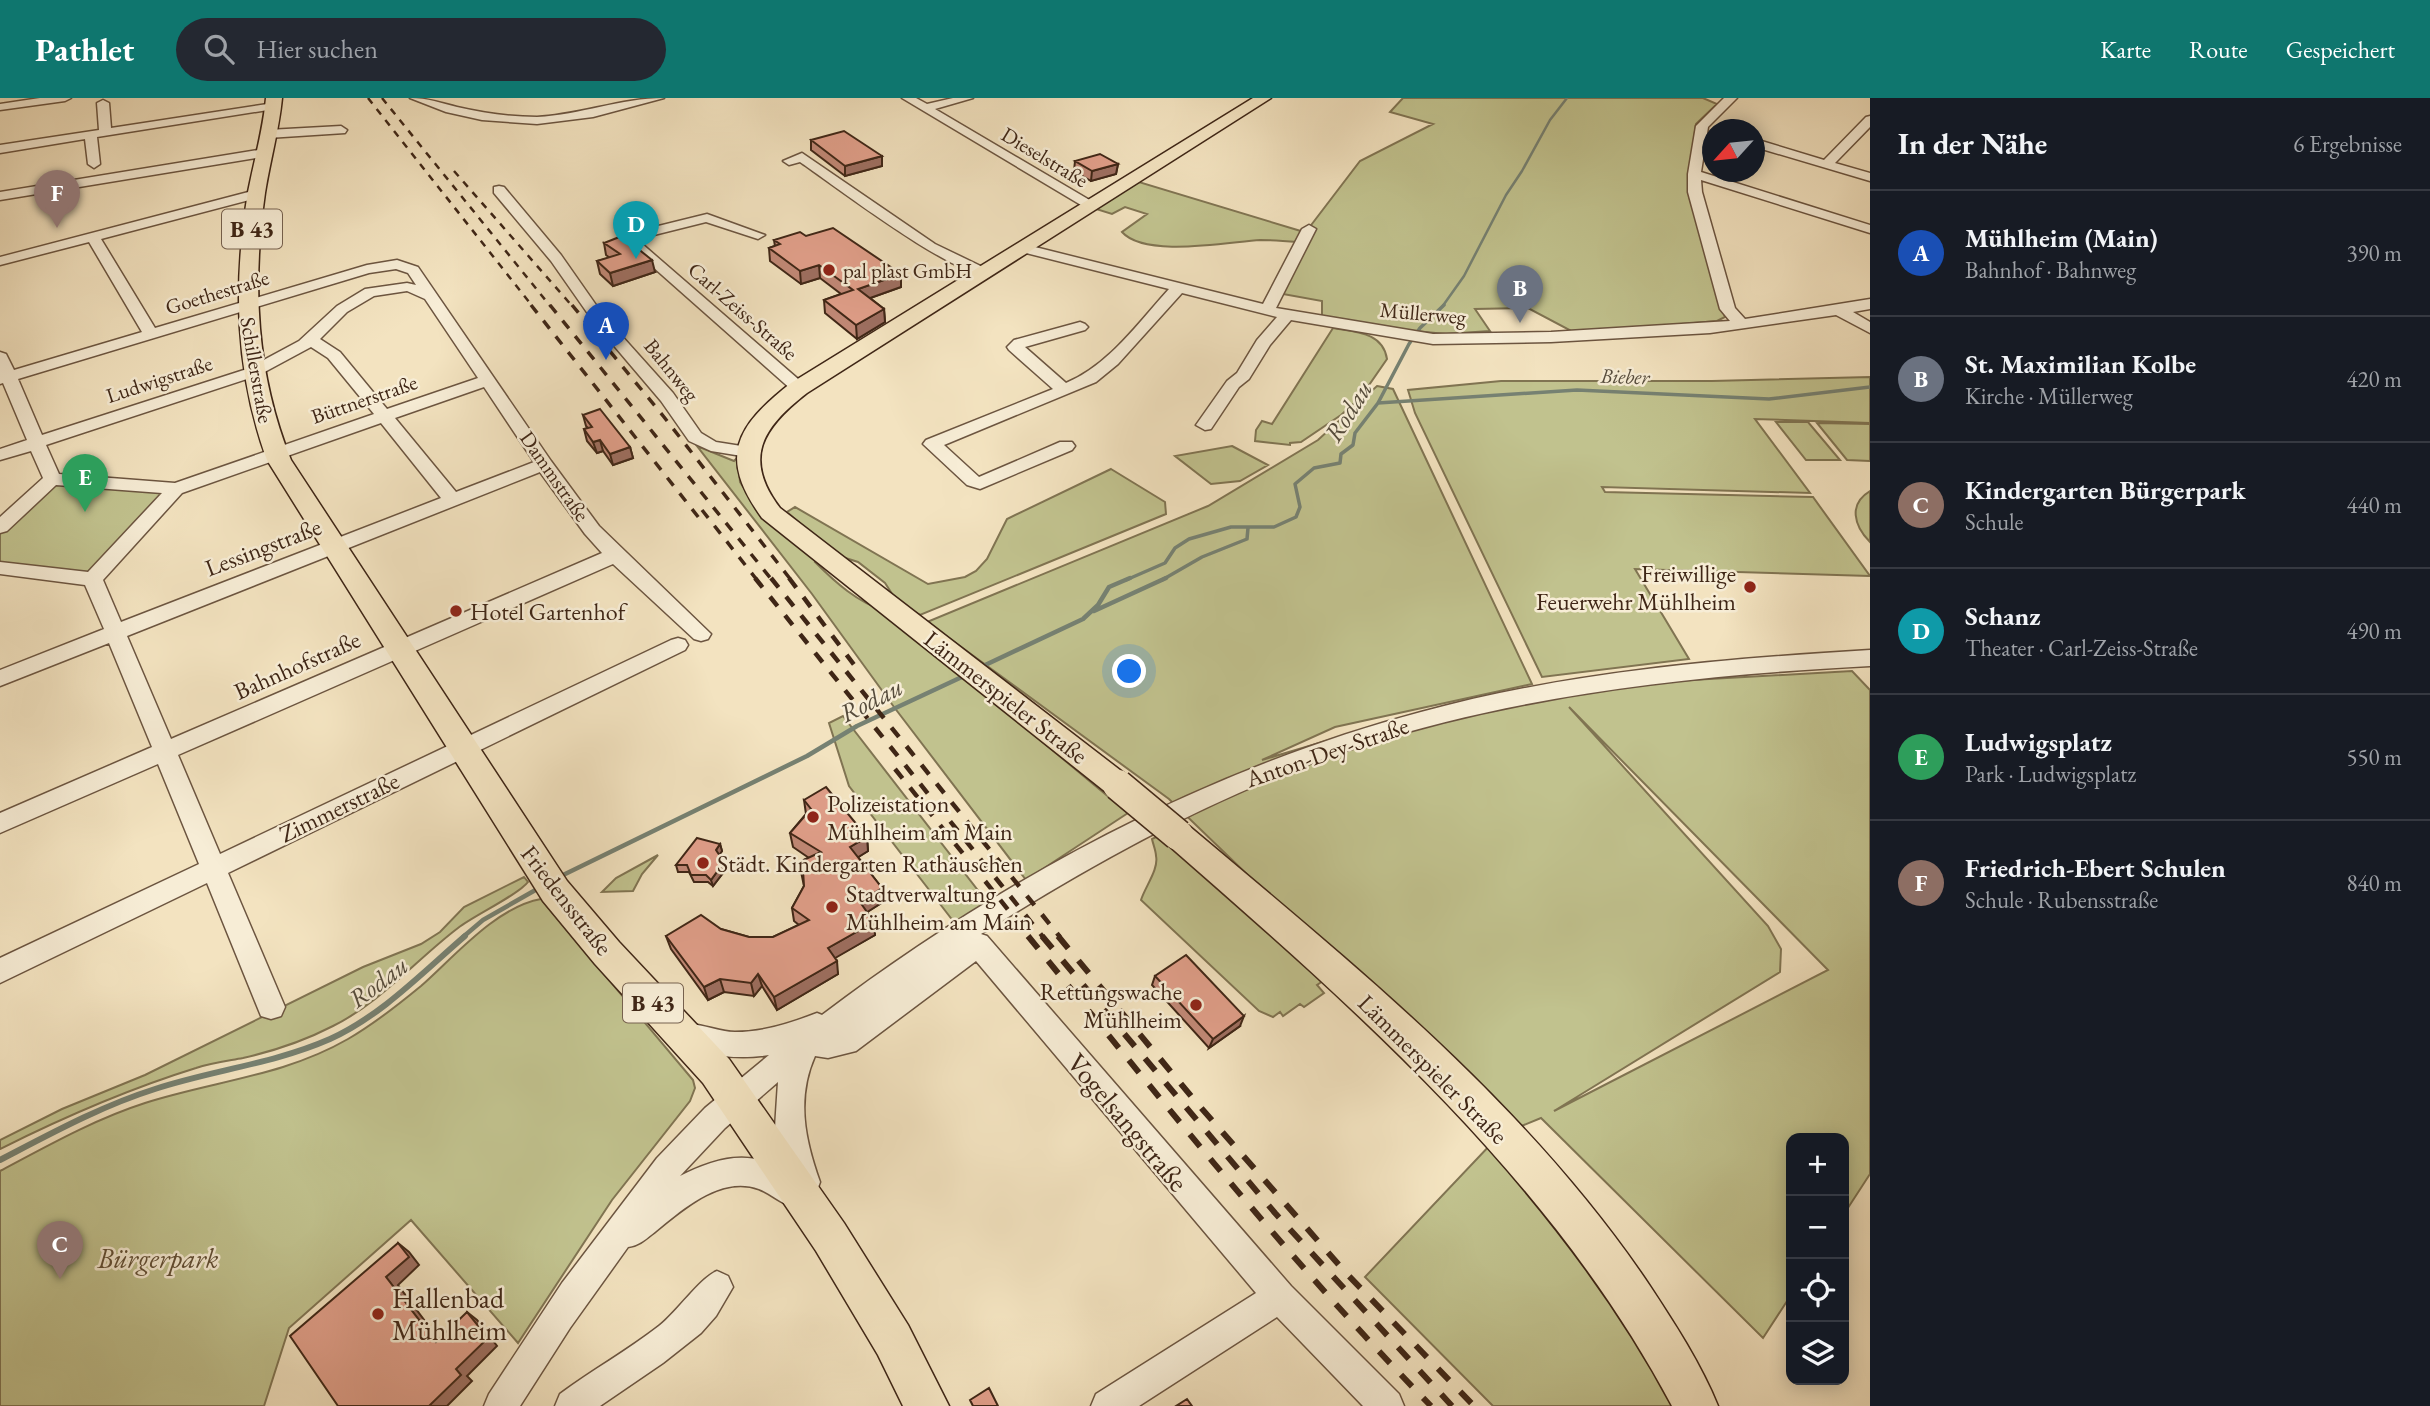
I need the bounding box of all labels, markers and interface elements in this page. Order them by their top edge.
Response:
search box [176,18,666,81]
text: Pathlet [35,28,134,71]
icon: search [200,30,238,68]
text: Hier suchen [256,32,378,66]
text: Karte [2100,34,2151,65]
text: Route [2189,34,2248,65]
text: Gespeichert [2286,34,2395,65]
north arrow [1702,119,1765,182]
street label: Dieselstraße [997,121,1093,193]
text: In der Nähe [1898,124,2047,163]
text: 6 Ergebnisse [2293,129,2402,159]
pin: F [34,170,80,228]
pin: D [613,201,659,259]
road number: B 43 [222,210,282,248]
text: Mühlheim (Main) [1965,221,2158,255]
text: A [1913,238,1929,268]
text: 390 m [2346,238,2402,268]
text: Bahnhof · Bahnweg [1965,255,2136,285]
street label: Carl-Zeiss-Straße [682,256,804,366]
place label: pal plast GmbH [843,257,972,284]
marker: pal plast GmbH [821,262,837,278]
street label: Goethestraße [162,263,272,321]
pin: B [1497,265,1543,323]
street label: Müllerweg [1379,296,1468,330]
pin: A [583,302,629,360]
street label: Schillerstraße [234,315,280,425]
street label: Bahnweg [638,333,706,408]
text: St. Maximilian Kolbe [1965,347,2196,381]
street label: Ludwigstraße [102,349,216,409]
water label: Bieber [1599,362,1651,390]
text: B [1914,364,1928,394]
text: 420 m [2346,364,2402,394]
street label: Büttnerstraße [307,368,421,430]
water label: Rodau [1316,374,1380,448]
text: Kirche · Müllerweg [1965,381,2133,411]
street label: Dammstraße [514,425,596,527]
pin: E [62,454,108,512]
text: Kindergarten Bürgerpark [1965,473,2246,507]
text: C [1913,490,1929,520]
text: 440 m [2346,490,2402,520]
text: Schule [1965,507,2024,537]
street label: Lessingstraße [200,511,326,583]
place label: Freiwillige Feuerwehr Mühlheim [1536,558,1736,617]
marker: Freiwillige Feuerwehr Mühlheim [1742,579,1758,595]
place label: Hotel Gartenhof [470,596,629,627]
text: Schanz [1965,599,2041,633]
marker: Hotel Gartenhof [448,603,464,619]
text: D [1912,616,1930,646]
text: 490 m [2346,616,2402,646]
street label: Bahnhofstraße [229,623,365,707]
street label: Lämmerspieler Straße [918,623,1094,771]
text: Theater · Carl-Zeiss-Straße [1965,633,2198,663]
your location [1112,654,1146,688]
water label: Rodau [834,670,908,730]
street label: Anton-Dey-Straße [1241,710,1413,795]
text: Ludwigsplatz [1965,725,2112,759]
text: E [1914,742,1928,772]
text: 550 m [2346,742,2402,772]
text: Park · Ludwigsplatz [1965,759,2136,789]
street label: Zimmerstraße [274,765,404,849]
place label: Polizeistation Mühlheim am Main [827,788,1013,847]
marker: Polizeistation Mühlheim am Main [805,809,821,825]
street label: Friedensstraße [514,839,620,961]
place label: Städt. Kindergarten Rathäuschen [717,848,1023,879]
text: Friedrich-Ebert Schulen [1965,851,2226,885]
marker: Städt. Kindergarten Rathäuschen [695,855,711,871]
text: F [1915,868,1927,898]
text: 840 m [2346,868,2402,898]
place label: Stadtverwaltung Mühlheim am Main [846,878,1032,937]
text: Schule · Rubensstraße [1965,885,2158,915]
marker: Stadtverwaltung Mühlheim am Main [824,899,840,915]
water label: Rodau [341,948,415,1016]
place label: Rettungswache Mühlheim [1040,976,1182,1035]
road number: B 43 [623,983,683,1022]
street label: Lämmerspieler Straße [1352,988,1514,1150]
marker: Rettungswache Mühlheim [1188,997,1204,1013]
street label: Vogelsangstraße [1059,1045,1197,1199]
map controls [1786,1133,1849,1385]
button: + [1786,1133,1849,1196]
button: − [1786,1196,1849,1259]
pin: C [37,1221,83,1279]
park label: Bürgerpark [96,1240,219,1276]
button: locate [1786,1259,1849,1322]
place label: Hallenbad Mühlheim [392,1280,507,1348]
marker: Hallenbad Mühlheim [370,1306,386,1322]
button: layers [1786,1322,1849,1385]

